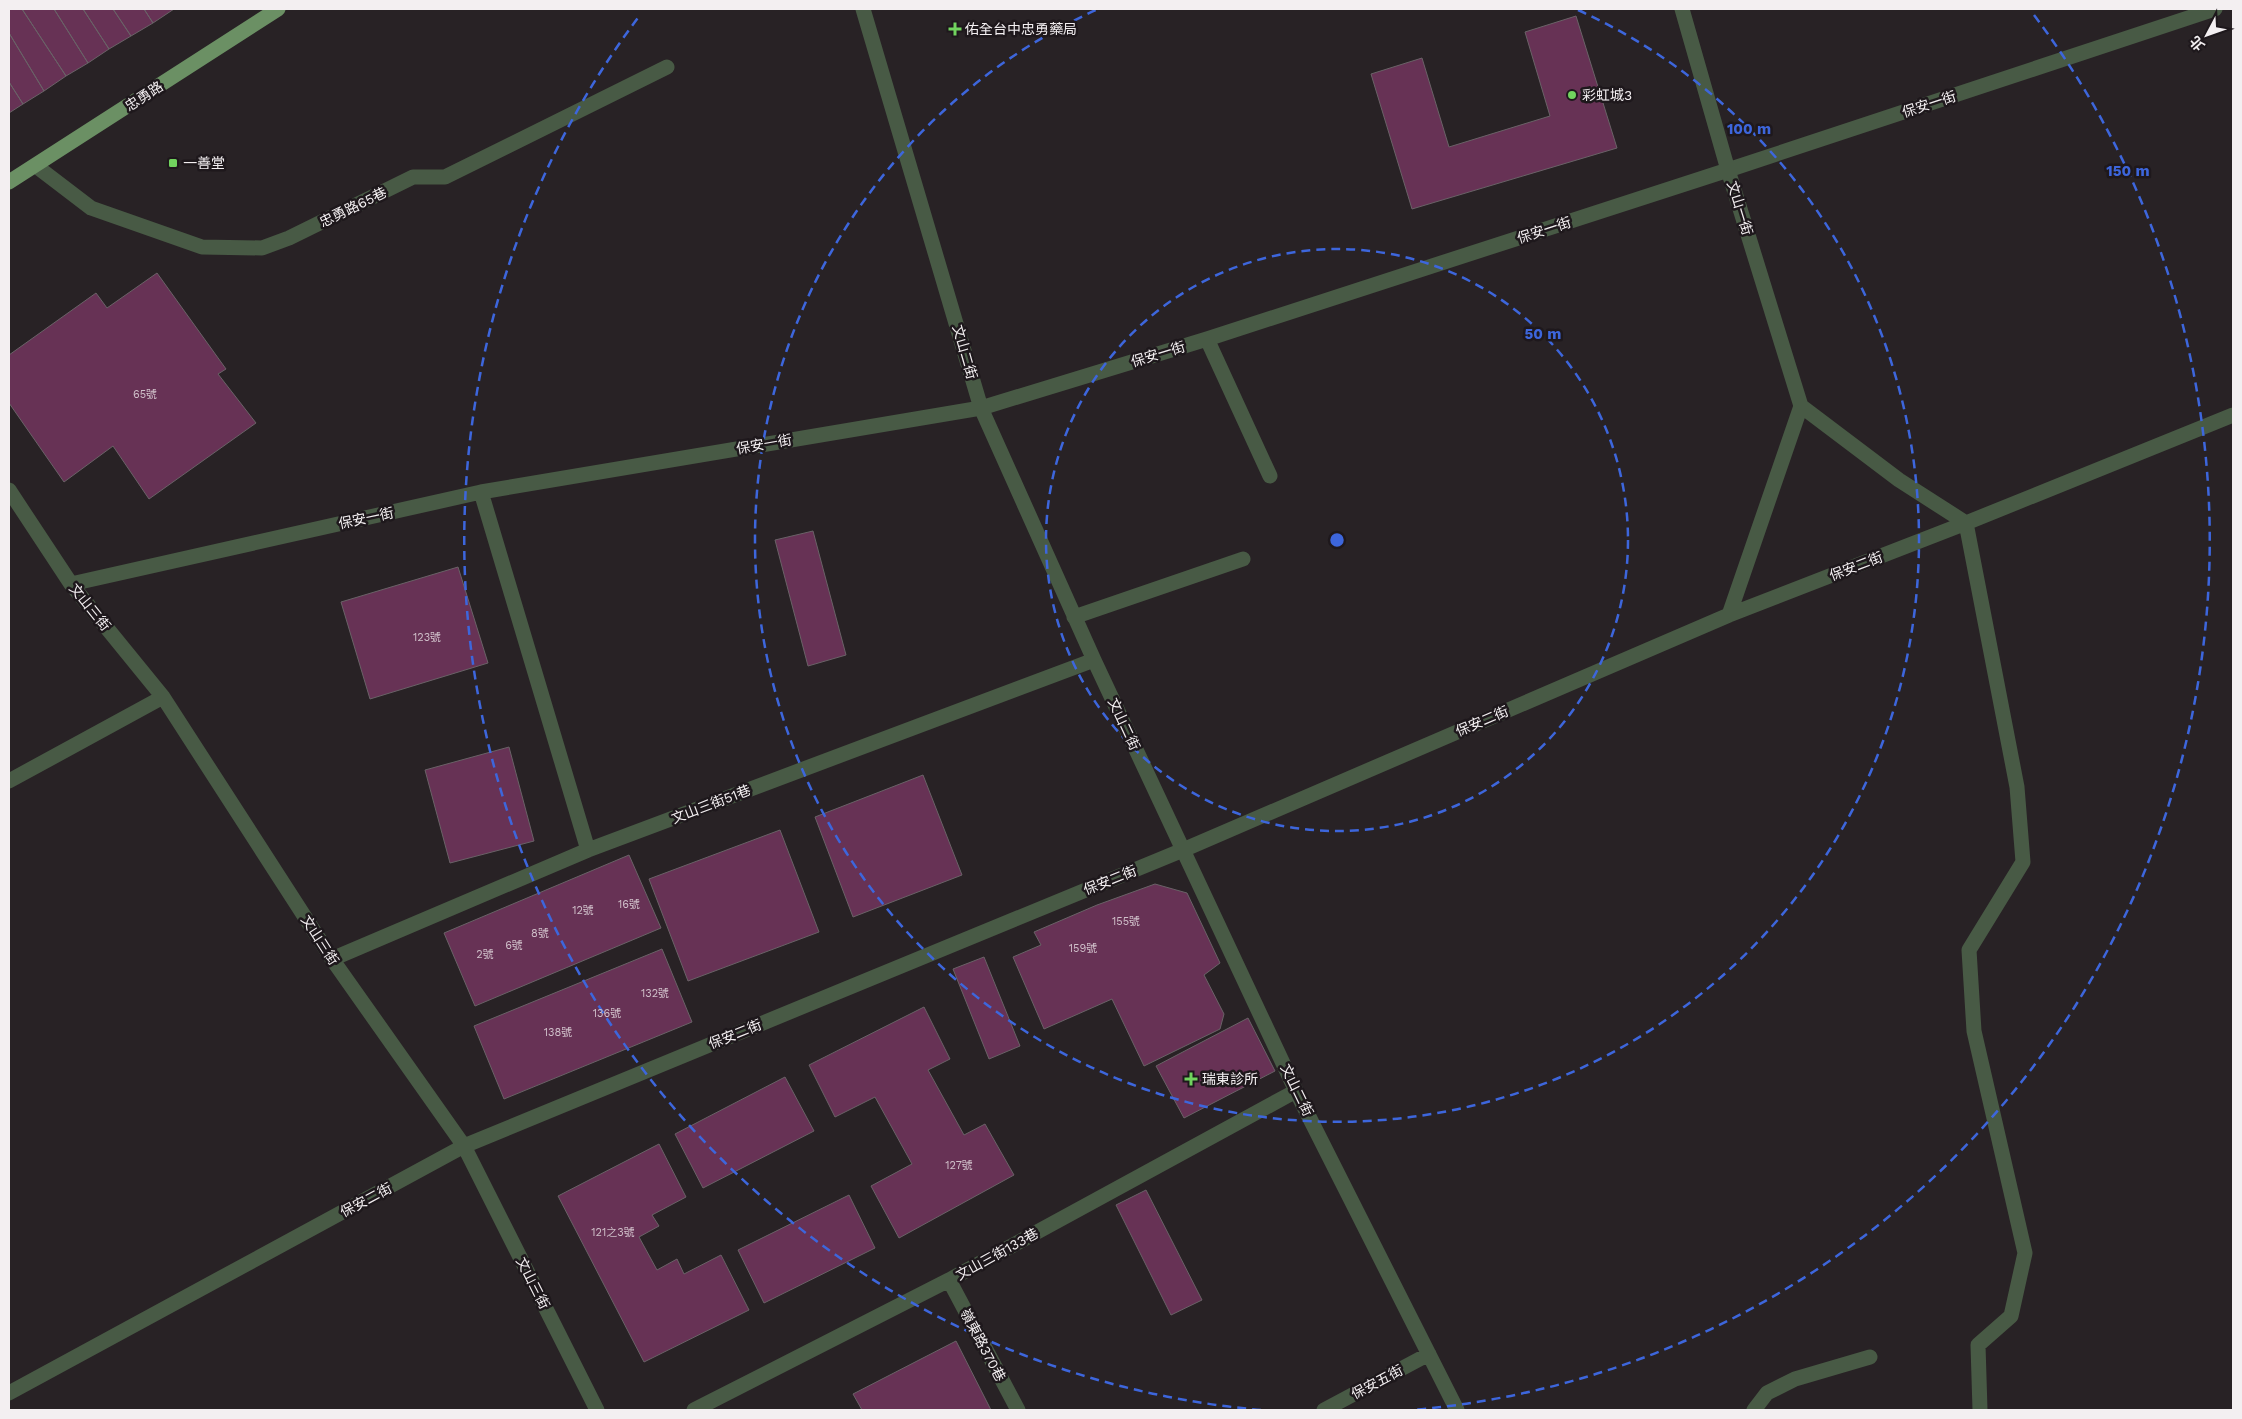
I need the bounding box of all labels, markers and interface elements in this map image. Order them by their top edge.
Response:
north arrow [2182,10,2232,60]
place label: 佑全台中忠勇藥局 [965,21,1077,37]
marker: 佑全台中忠勇藥局 [949,23,961,35]
text: 北 [2187,33,2208,54]
street label: 忠勇路 [122,78,166,114]
place label: 彩虹城3 [1582,87,1632,103]
street label: 保安一街 [1900,88,1958,120]
marker: 彩虹城3 [1566,89,1578,101]
text: 100 m [1727,120,1771,138]
place label: 一善堂 [183,155,225,171]
marker: 一善堂 [167,157,179,169]
text: 150 m [2106,162,2150,180]
street label: 文山一街 [1724,179,1756,237]
street label: 忠勇路65巷 [317,184,389,230]
street label: 保安一街 [1515,214,1573,246]
street label: 文山二街 [950,323,980,381]
text: 50 m [1525,325,1561,343]
street label: 保安一街 [1129,338,1187,370]
house number: 65號 [133,388,157,401]
street label: 保安一街 [735,431,793,457]
street label: 保安一街 [337,504,395,532]
centre of rings [1328,531,1346,549]
street label: 保安二街 [1827,548,1885,584]
street label: 文山三街 [66,580,114,634]
house number: 123號 [413,631,441,644]
street label: 文山二街 [1105,695,1143,753]
street label: 保安二街 [1453,703,1511,739]
street label: 文山三街51巷 [669,782,753,826]
street label: 保安二街 [1081,862,1139,898]
house number: 16號 [618,898,640,911]
house number: 12號 [572,904,594,917]
street label: 文山三街 [298,912,342,968]
house number: 155號 [1112,915,1140,928]
house number: 8號 [531,927,549,940]
house number: 6號 [505,939,523,952]
house number: 159號 [1069,942,1097,955]
house number: 2號 [476,948,494,961]
house number: 132號 [641,987,669,1000]
house number: 136號 [593,1007,621,1020]
street label: 保安二街 [706,1016,764,1052]
house number: 138號 [544,1026,572,1039]
street label: 文山二街 [1278,1061,1316,1119]
place label: 瑞東診所 [1202,1071,1258,1087]
marker: 瑞東診所 [1184,1072,1198,1086]
house number: 127號 [945,1159,973,1172]
street label: 保安二街 [338,1180,394,1220]
street label: 文山三街133巷 [953,1225,1041,1283]
house number: 121之3號 [591,1226,635,1239]
street label: 文山三街 [513,1254,553,1312]
street label: 嶺東路370巷 [957,1306,1009,1384]
street label: 保安五街 [1349,1362,1405,1402]

